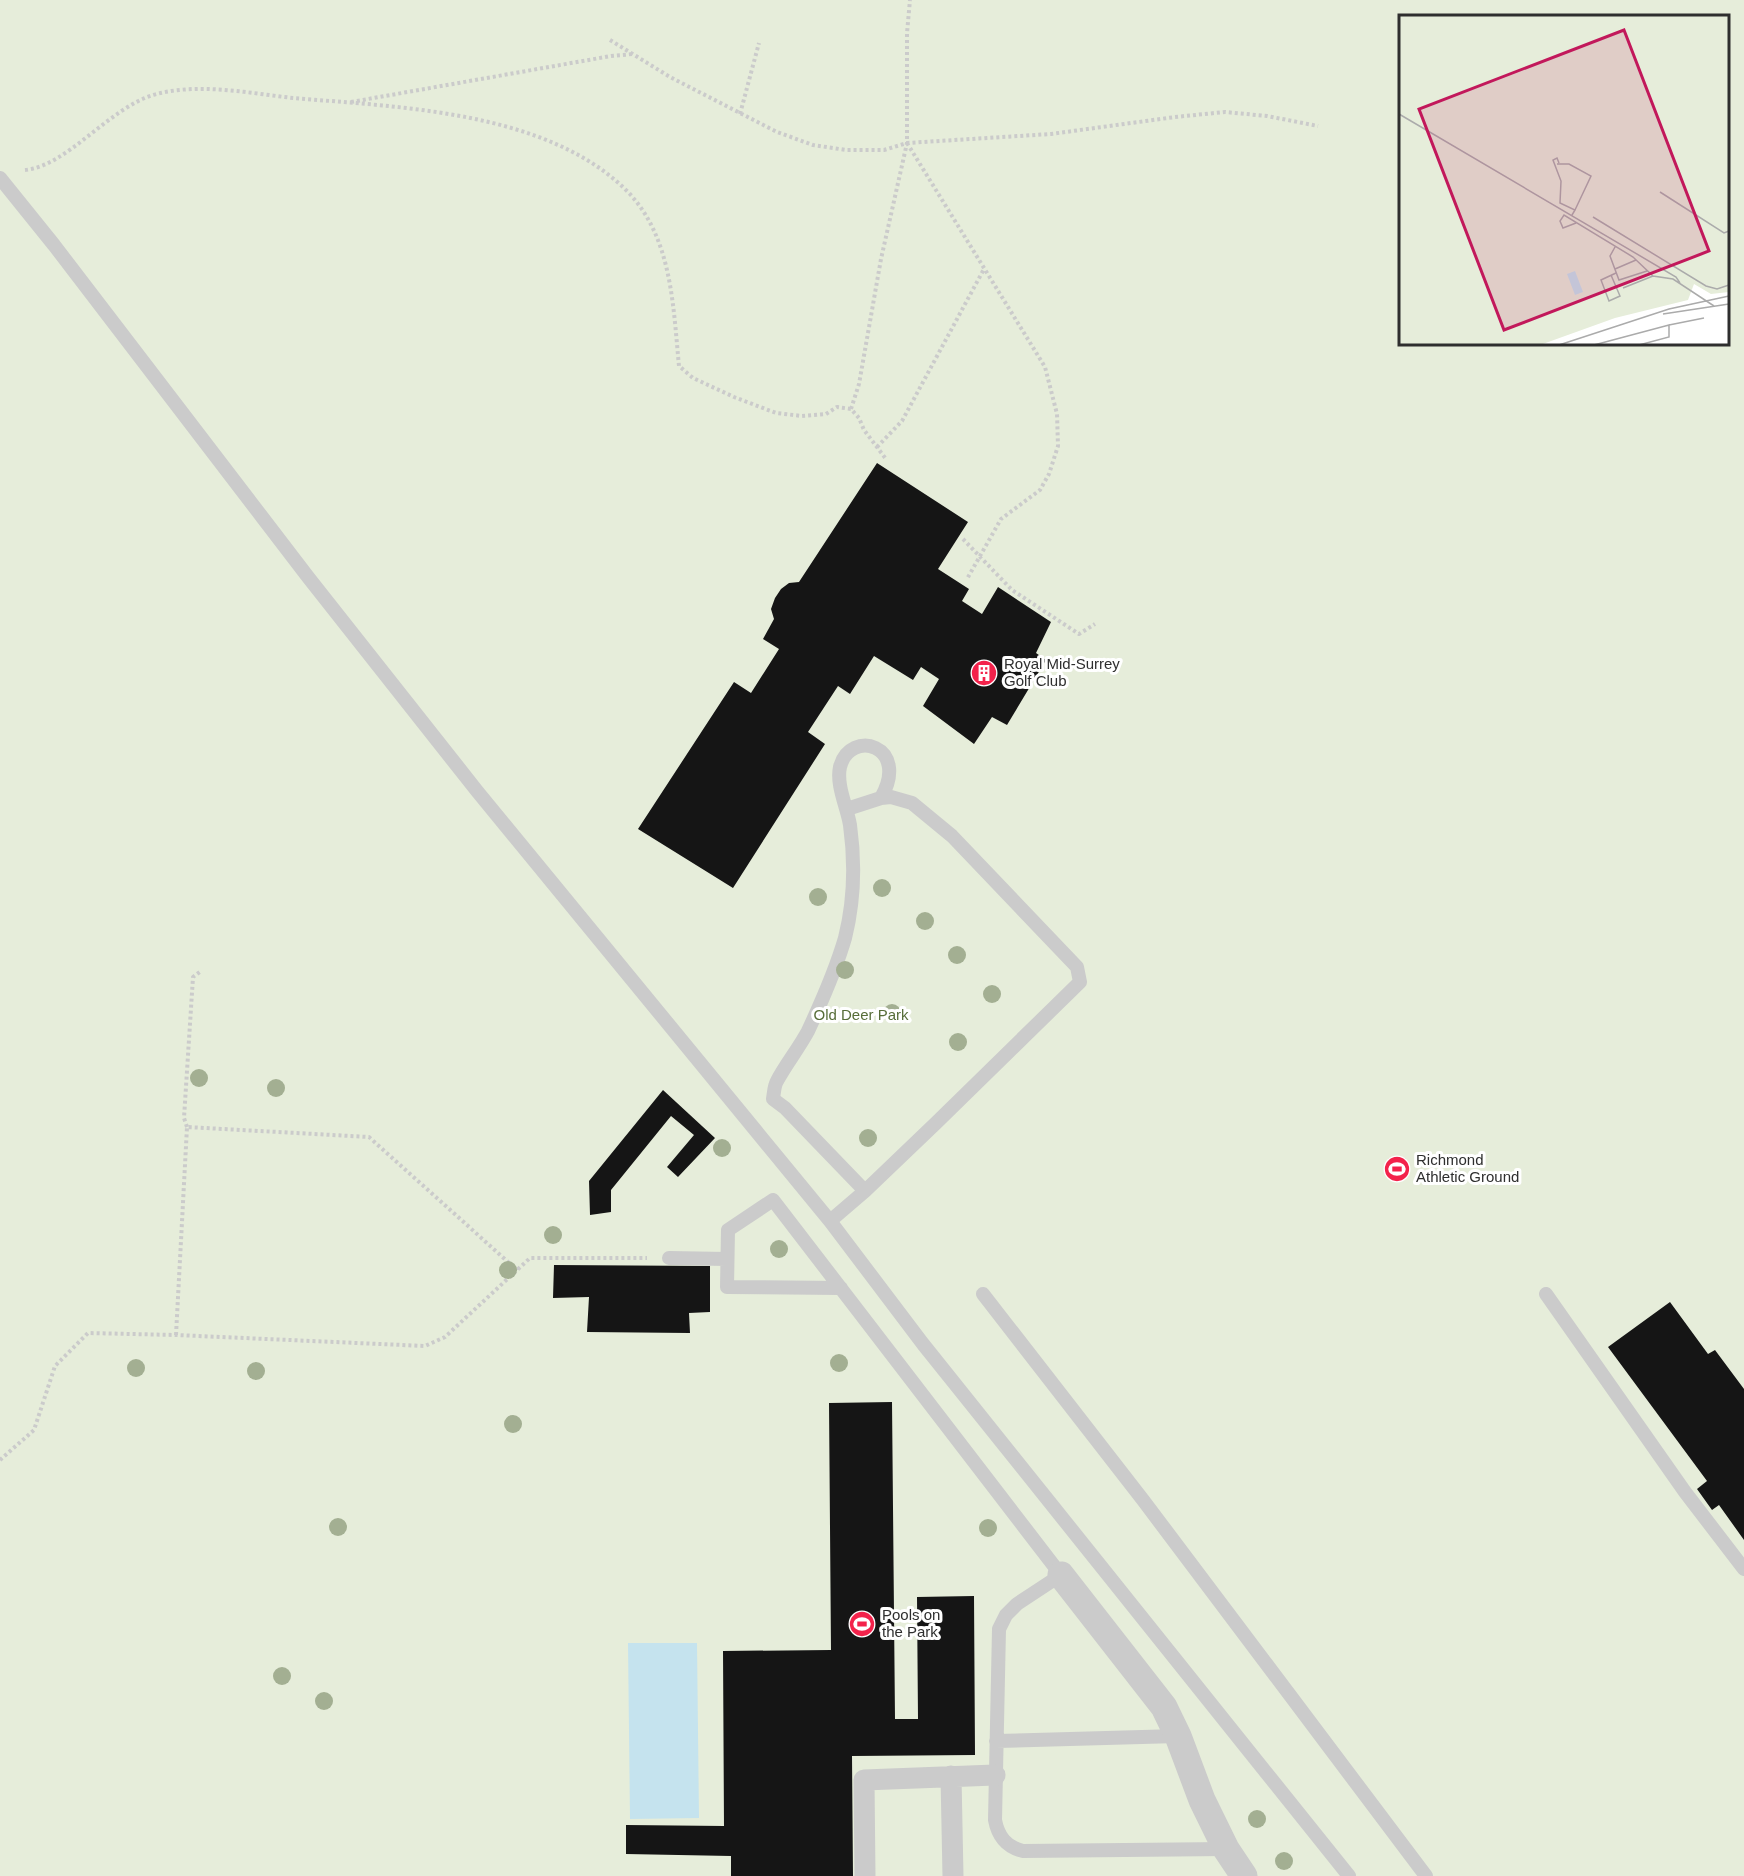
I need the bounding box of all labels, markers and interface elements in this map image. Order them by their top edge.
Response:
inset map [1399,15,1729,345]
place label: Royal Mid-Surrey Golf Club [1004,655,1120,689]
building icon: Royal Mid-Surrey Golf Club [969,658,999,688]
park label: Old Deer Park [813,1006,909,1023]
place label: Richmond Athletic Ground [1416,1151,1519,1185]
sports icon: Richmond Athletic Ground [1382,1154,1412,1184]
place label: Pools on the Park [882,1606,940,1640]
sports icon: Pools on the Park [847,1609,877,1639]

